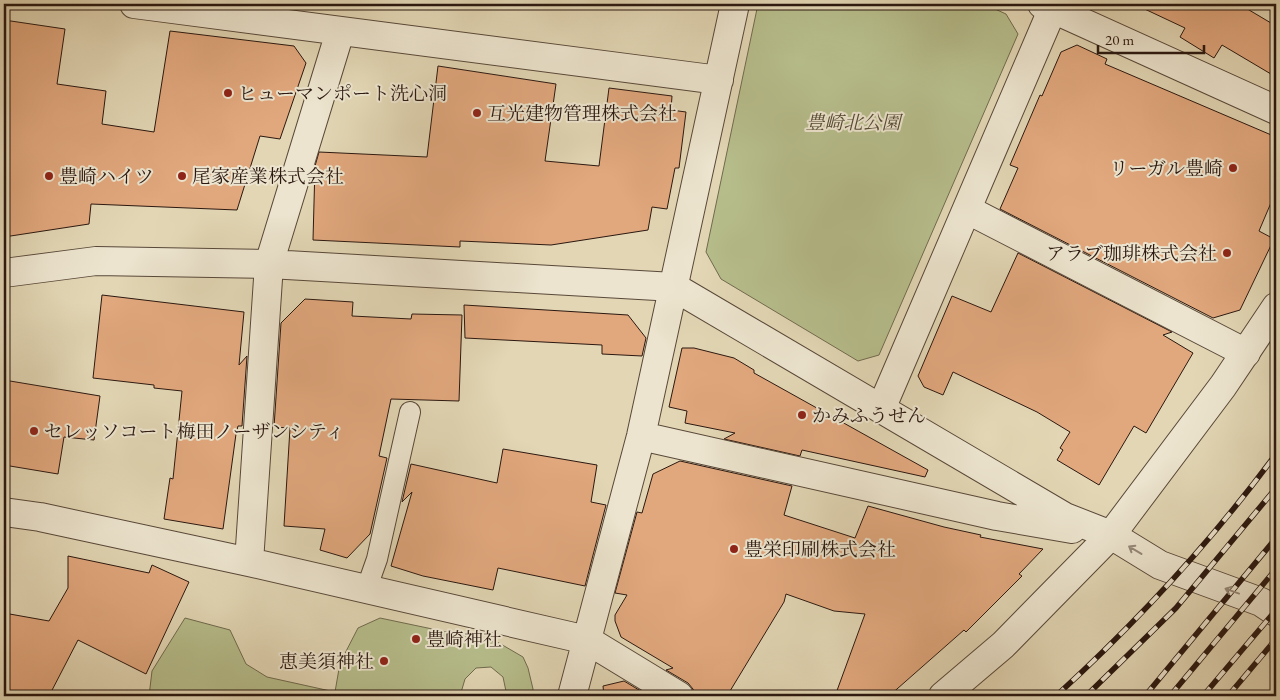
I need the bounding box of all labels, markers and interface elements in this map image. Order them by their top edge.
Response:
scale bar [1098,22,1204,54]
text: 20 m [1105,30,1134,49]
place label: ヒューマンポート洗心洞 [238,81,447,106]
marker: ヒューマンポート洗心洞 [222,87,234,99]
place label: 互光建物管理株式会社 [487,101,677,126]
marker: 互光建物管理株式会社 [471,107,483,119]
park label: 豊崎北公園 [805,110,903,135]
place label: リーガル豊崎 [1109,156,1223,181]
marker: リーガル豊崎 [1227,162,1239,174]
place label: 豊崎ハイツ [59,164,154,189]
place label: 尾家産業株式会社 [192,164,344,189]
marker: 豊崎ハイツ [43,170,55,182]
marker: 尾家産業株式会社 [176,170,188,182]
place label: アラブ珈琲株式会社 [1046,241,1217,266]
marker: アラブ珈琲株式会社 [1221,247,1233,259]
place label: かみふうせん [812,403,926,428]
marker: かみふうせん [796,409,808,421]
place label: セレッソコート梅田ノーザンシティ [44,419,345,444]
marker: セレッソコート梅田ノーザンシティ [28,425,40,437]
place label: 豊栄印刷株式会社 [744,537,896,562]
marker: 豊栄印刷株式会社 [728,543,740,555]
one-way arrow [1129,544,1143,554]
one-way arrow [1225,586,1240,595]
place label: 豊崎神社 [426,627,502,652]
marker: 豊崎神社 [410,633,422,645]
place label: 恵美須神社 [279,649,374,674]
marker: 恵美須神社 [378,655,390,667]

